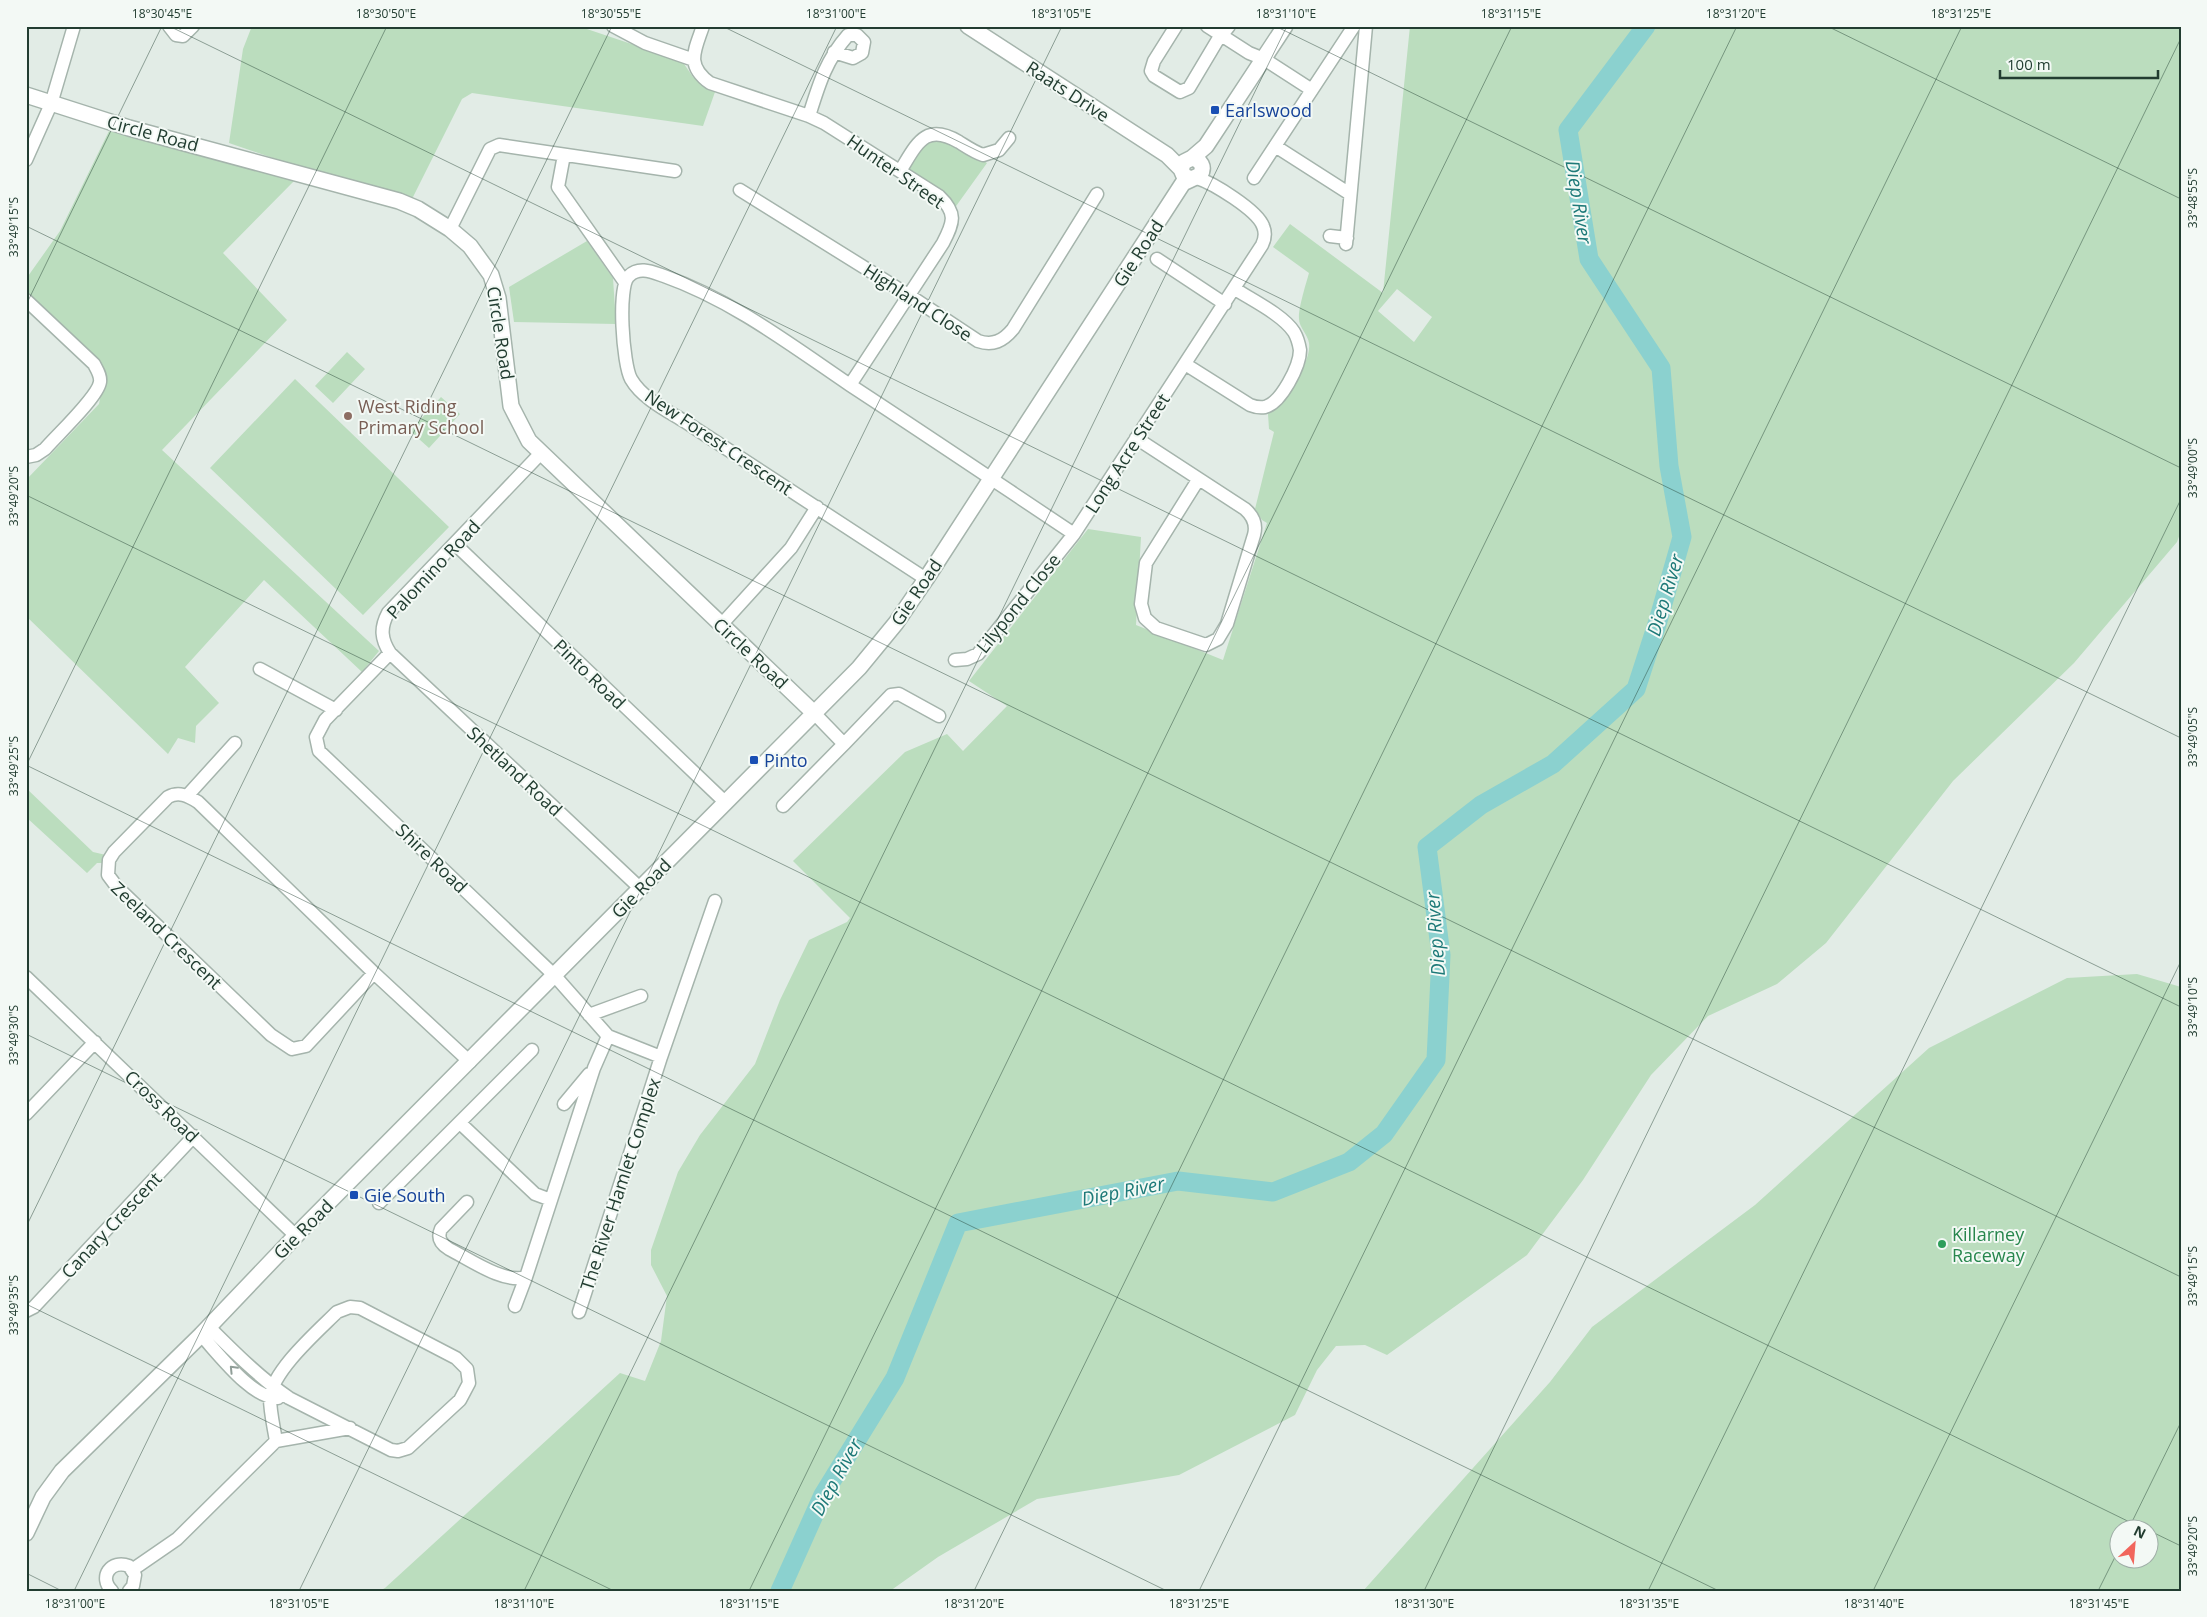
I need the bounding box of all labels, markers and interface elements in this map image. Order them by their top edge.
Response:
text: 18°30'45"E [132,5,192,22]
text: 18°30'50"E [356,5,416,22]
text: 18°30'55"E [581,5,641,22]
text: 18°31'00"E [806,5,866,22]
text: 18°31'05"E [1031,5,1091,22]
text: 18°31'10"E [1256,5,1316,22]
text: 18°31'15"E [1481,5,1541,22]
text: 18°31'20"E [1706,5,1766,22]
text: 18°31'25"E [1931,5,1991,22]
scale bar [2000,48,2157,80]
text: 100 m [2007,54,2051,74]
street label: Raats Drive [1022,55,1114,127]
place label: Earlswood [1225,98,1312,122]
marker: Earlswood [1209,104,1221,116]
street label: Circle Road [104,109,202,157]
street label: Hunter Street [842,128,950,214]
water label: Diep River [1560,158,1599,247]
text: 33°48'55"S [2184,168,2201,228]
text: 33°49'15"S [5,197,22,257]
street label: Gie Road [1107,215,1169,291]
street label: Highland Close [859,258,977,346]
street label: Circle Road [482,285,520,381]
street label: New Forest Crescent [641,384,797,500]
street label: Long Acre Street [1079,389,1175,517]
place label: West Riding Primary School [358,394,484,439]
marker: West Riding Primary School [342,410,354,422]
text: 33°49'00"S [2184,438,2201,498]
text: 33°49'20"S [5,466,22,526]
street label: Palomino Road [381,514,485,624]
street label: Lilypond Close [970,548,1066,658]
water label: Diep River [1640,549,1690,639]
street label: Gie Road [885,554,947,630]
street label: Circle Road [708,612,794,694]
street label: Pinto Road [549,634,631,714]
text: 33°49'05"S [2184,707,2201,767]
street label: Shetland Road [462,721,568,821]
text: 33°49'25"S [5,736,22,796]
place label: Pinto [764,748,808,772]
marker: Pinto [748,754,760,766]
street label: Shire Road [391,818,473,898]
street label: Gie Road [606,853,676,923]
street label: Zeeland Crescent [106,876,228,994]
water label: Diep River [1419,890,1451,977]
text: 33°49'10"S [2184,977,2201,1037]
text: 33°49'30"S [5,1005,22,1065]
street label: Cross Road [120,1065,204,1147]
street label: The River Hamlet Complex [574,1074,666,1293]
street label: Canary Crescent [56,1167,166,1283]
water label: Diep River [1079,1170,1168,1212]
place label: Gie South [364,1183,446,1207]
marker: Gie South [348,1189,360,1201]
street label: Gie Road [268,1194,338,1264]
place label: Killarney Raceway [1952,1222,2026,1267]
marker: Killarney Raceway [1936,1238,1948,1250]
text: 33°49'15"S [2184,1246,2201,1306]
text: 33°49'35"S [5,1275,22,1335]
one-way arrow [230,1366,239,1375]
water label: Diep River [804,1433,869,1520]
text: 33°49'20"S [2184,1516,2201,1576]
north arrow [2110,1520,2160,1570]
text: N [2131,1521,2149,1543]
text: 18°31'00"E [45,1595,105,1612]
text: 18°31'05"E [269,1595,329,1612]
text: 18°31'10"E [494,1595,554,1612]
text: 18°31'15"E [719,1595,779,1612]
text: 18°31'20"E [944,1595,1004,1612]
text: 18°31'25"E [1169,1595,1229,1612]
text: 18°31'30"E [1394,1595,1454,1612]
text: 18°31'35"E [1619,1595,1679,1612]
text: 18°31'40"E [1844,1595,1904,1612]
text: 18°31'45"E [2069,1595,2129,1612]

